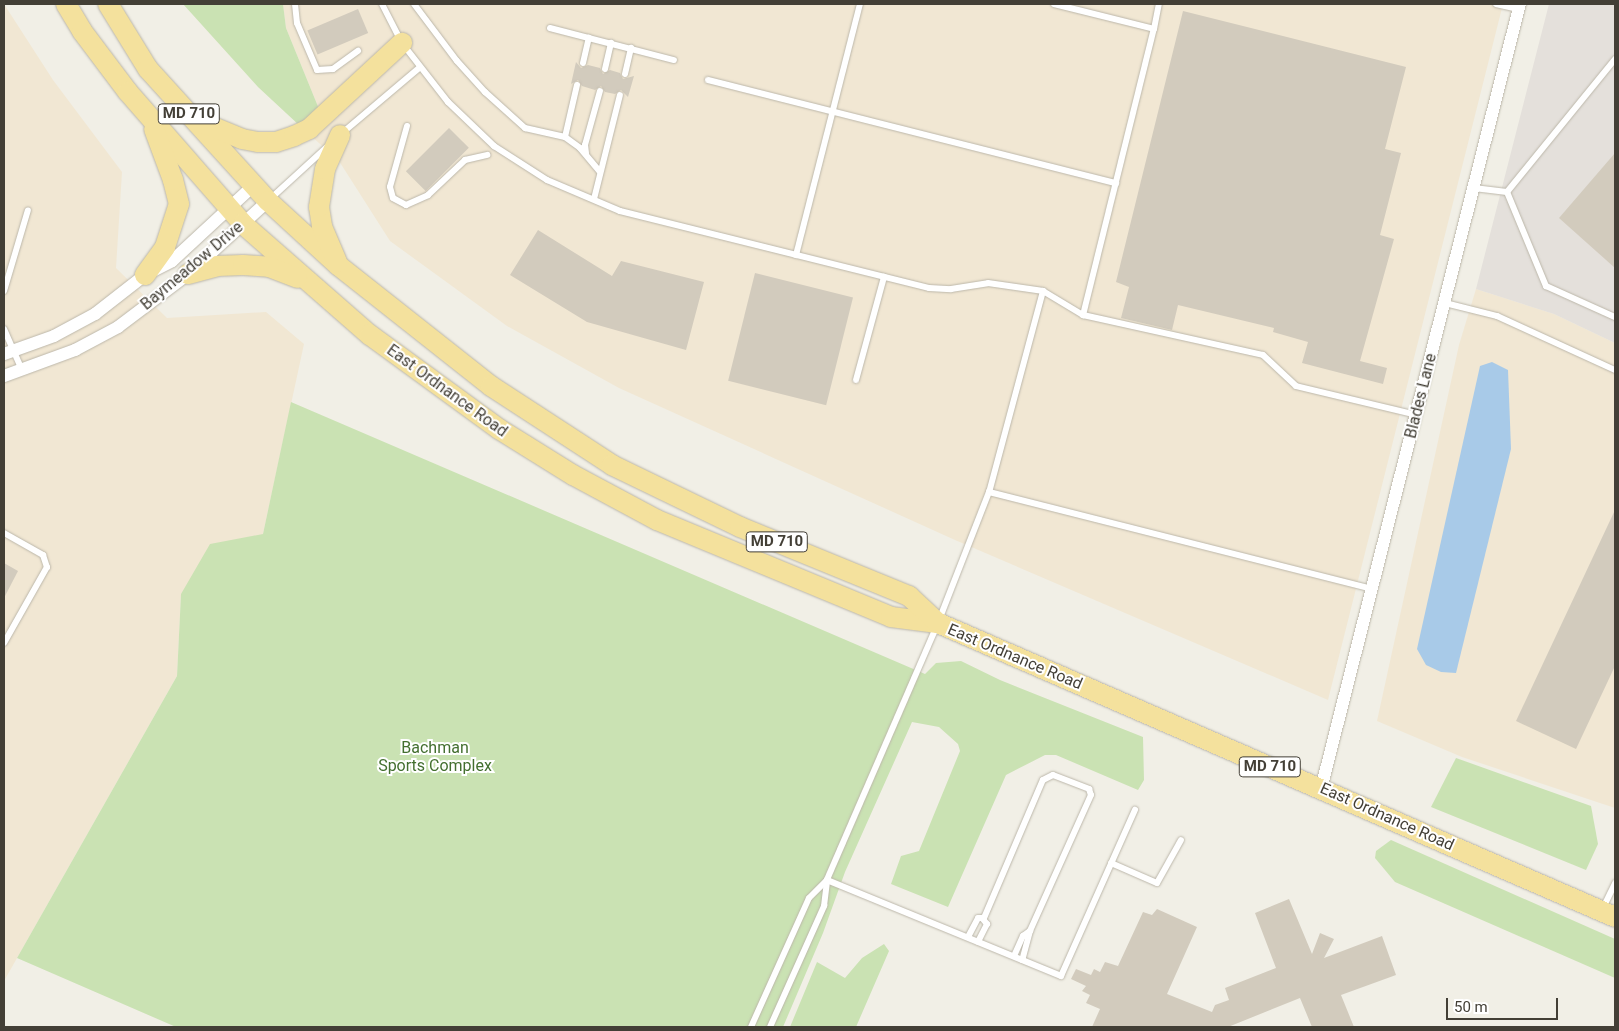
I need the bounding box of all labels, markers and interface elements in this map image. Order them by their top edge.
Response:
road number: MD 710 [158,102,220,126]
street label: Baymeadow Drive [137,218,247,314]
street label: East Ordnance Road [383,341,511,441]
street label: Blades Lane [1401,352,1441,440]
road number: MD 710 [746,530,808,554]
street label: East Ordnance Road [945,620,1085,694]
park label: Bachman Sports Complex [378,738,492,776]
road number: MD 710 [1239,754,1301,780]
street label: East Ordnance Road [1317,779,1457,855]
scale bar [1449,988,1562,1020]
text: 50 m [1454,998,1488,1016]

